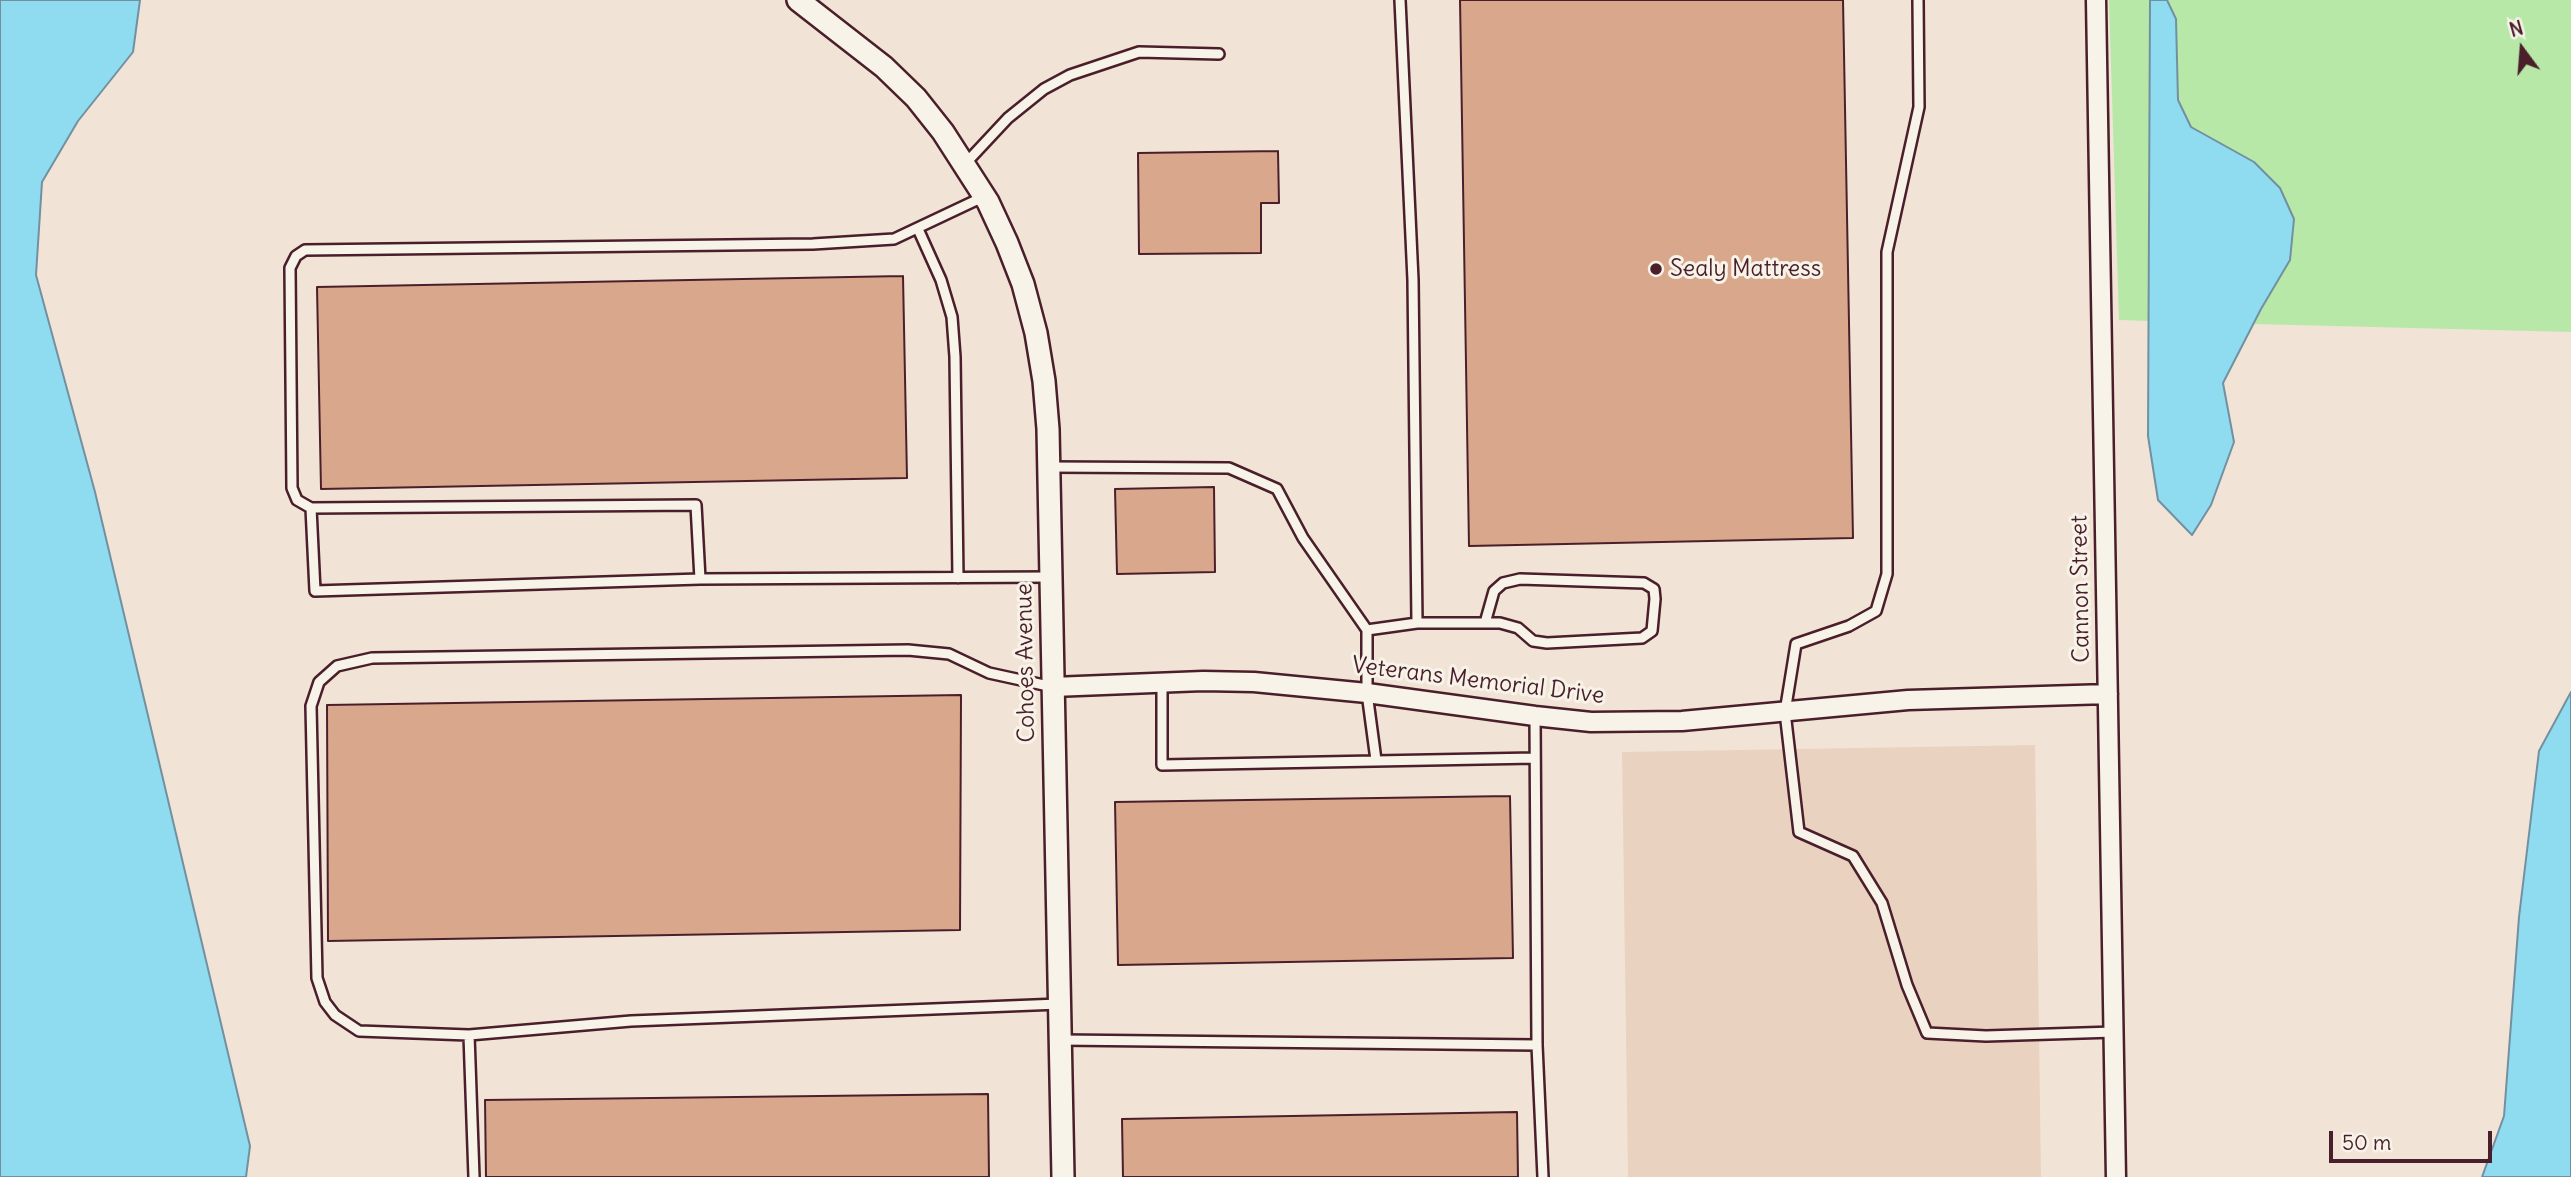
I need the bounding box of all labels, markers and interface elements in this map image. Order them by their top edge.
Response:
north arrow [2487,14,2557,84]
text: N [2507,15,2526,42]
place label: Sealy Mattress [1670,255,1821,283]
marker: Sealy Mattress [1648,261,1664,277]
street label: Cannon Street [2066,515,2096,663]
street label: Cohoes Avenue [1011,583,1041,743]
street label: Veterans Memorial Drive [1350,652,1606,710]
scale bar [2333,1118,2496,1162]
text: 50 m [2342,1129,2391,1156]

